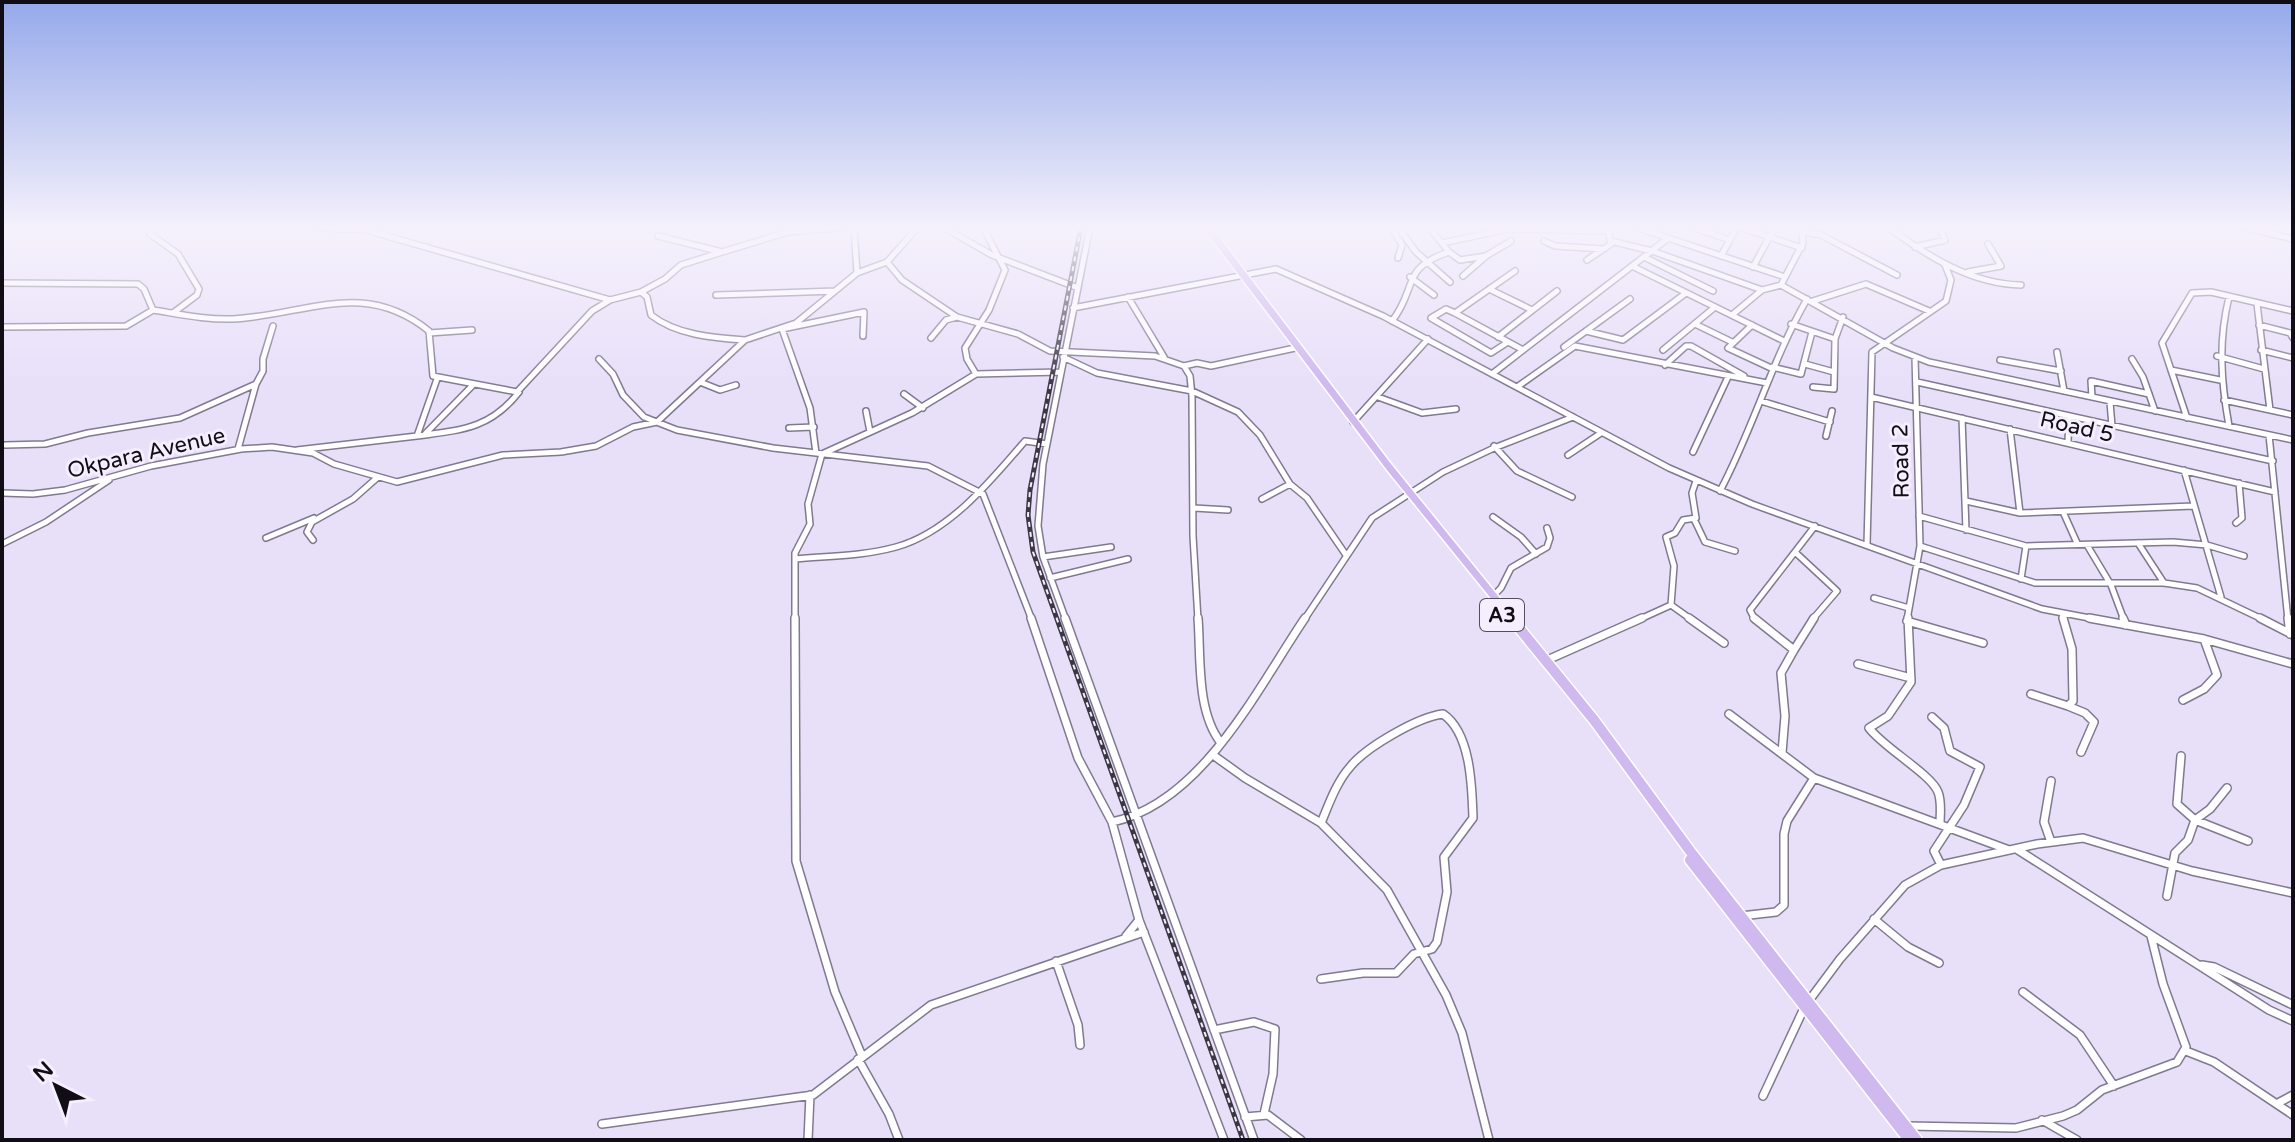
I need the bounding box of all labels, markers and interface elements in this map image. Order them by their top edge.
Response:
street label: Road 5 [2037,406,2116,448]
street label: Okpara Avenue [65,422,228,484]
street label: Road 2 [1887,423,1915,499]
road number: A3 [1480,599,1524,631]
north arrow [16,1046,96,1126]
text: N [28,1056,59,1087]

